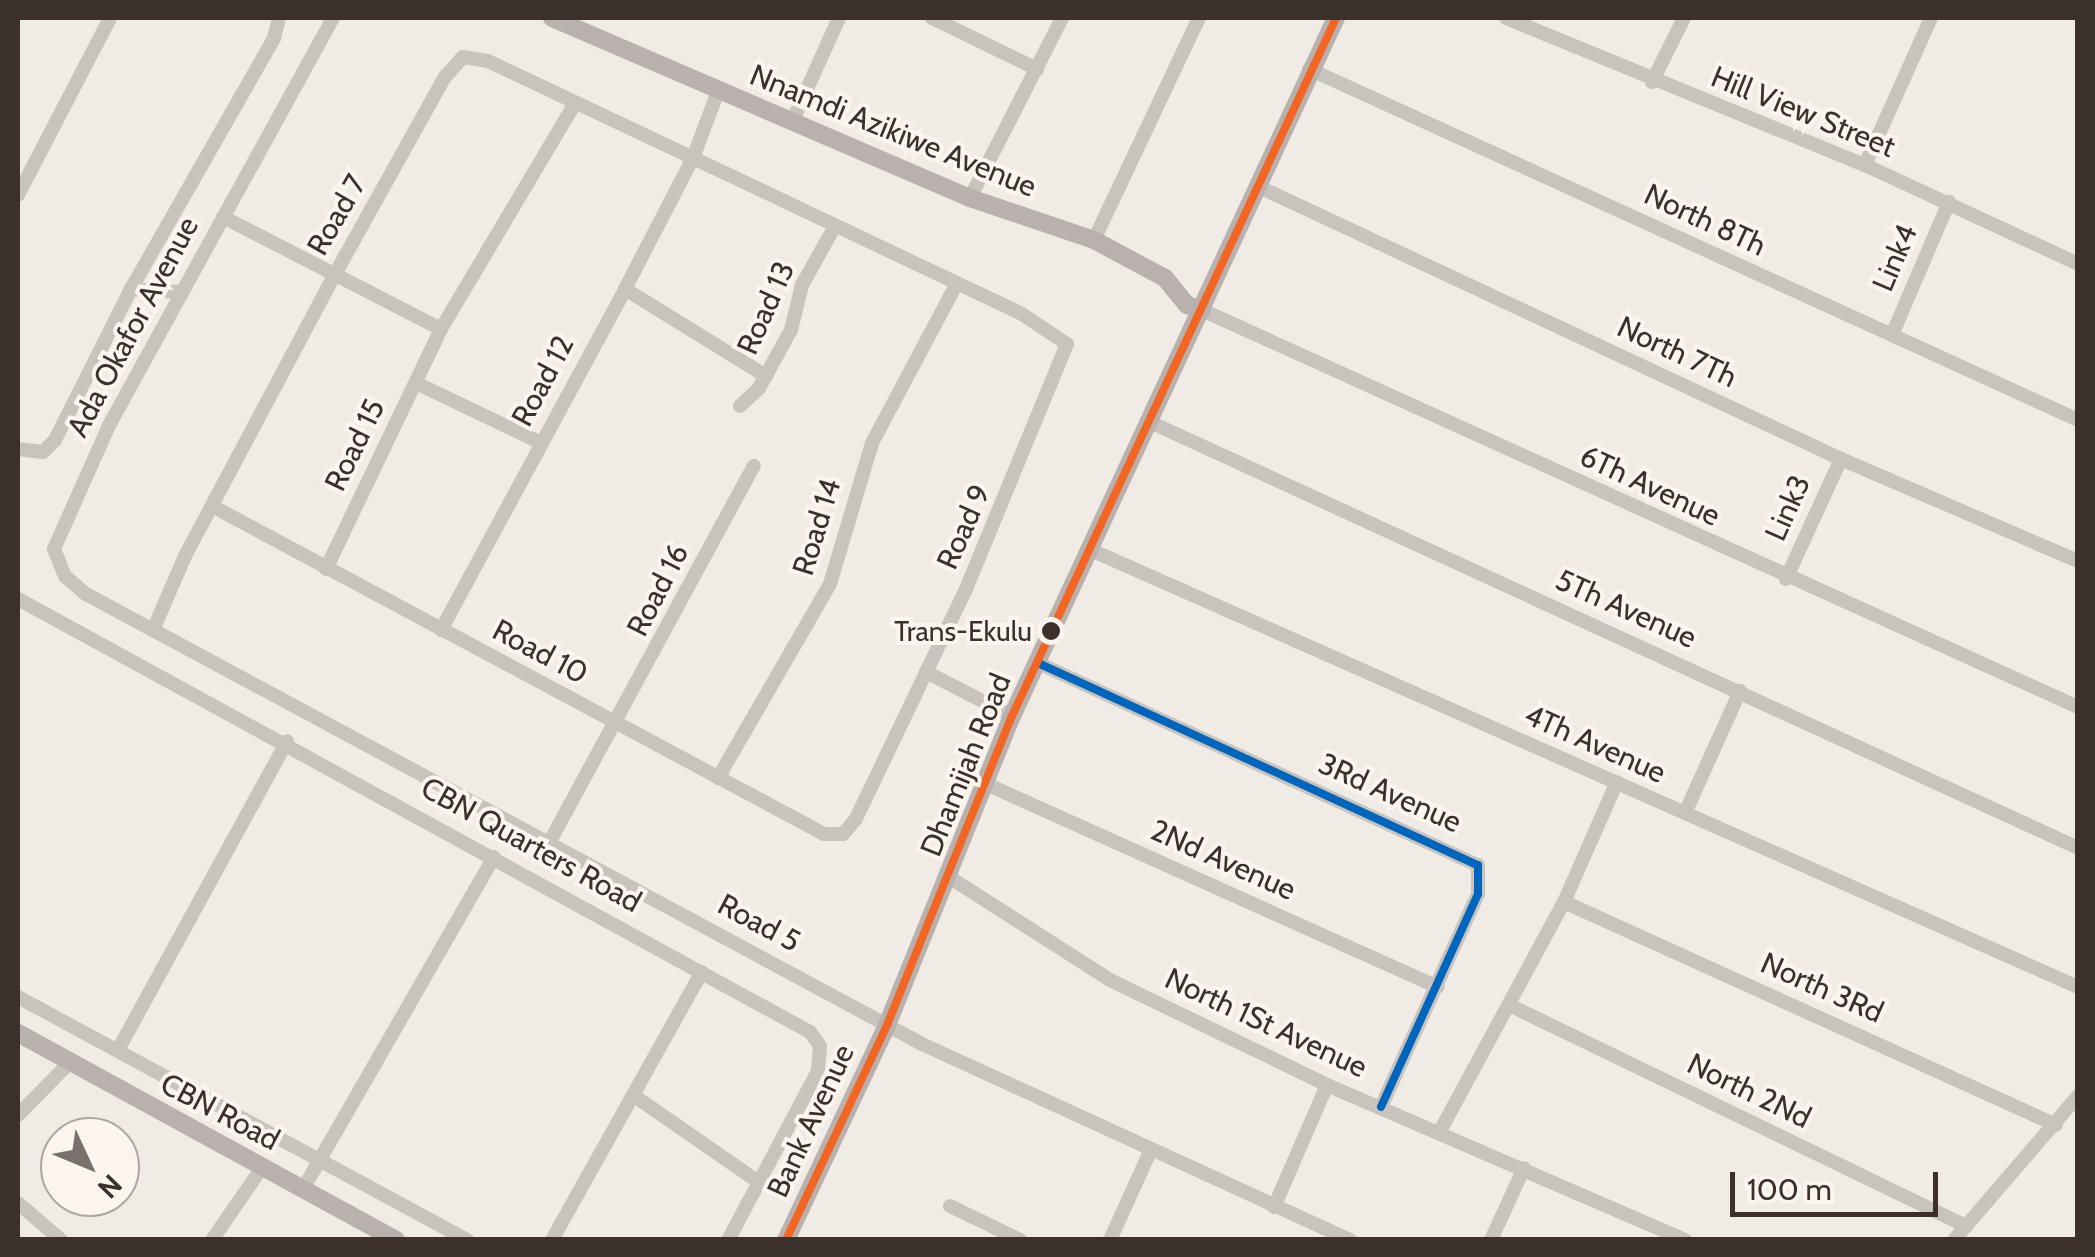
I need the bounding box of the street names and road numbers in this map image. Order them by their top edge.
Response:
street label: Nnamdi Azikiwe Avenue [745,57,1041,205]
street label: Hill View Street [1706,59,1900,165]
street label: Road 7 [300,168,374,262]
street label: North 8Th [1639,176,1771,264]
street label: Ada Okafor Avenue [60,211,206,443]
street label: Link4 [1865,219,1925,297]
street label: Road 13 [730,256,802,360]
street label: North 7Th [1612,309,1742,395]
street label: Road 12 [504,330,582,432]
street label: Road 15 [317,393,393,497]
street label: 6Th Avenue [1574,438,1726,534]
street label: Link3 [1758,470,1818,546]
street label: Road 14 [785,474,849,580]
street label: Road 9 [929,479,999,575]
street label: Road 16 [620,538,696,642]
street label: 5Th Avenue [1550,562,1702,656]
street label: Road 10 [486,612,594,692]
street label: Dhamijah Road [913,668,1019,862]
street label: 4Th Avenue [1519,697,1671,791]
street label: 3Rd Avenue [1313,746,1467,840]
street label: CBN Quarters Road [415,770,647,920]
street label: 2Nd Avenue [1145,812,1301,908]
street label: Road 5 [712,886,806,960]
street label: North 3Rd [1755,945,1889,1031]
street label: North 1St Avenue [1159,960,1373,1086]
street label: Bank Avenue [760,1039,862,1203]
street label: North 2Nd [1681,1046,1817,1136]
street label: CBN Road [154,1066,286,1158]

